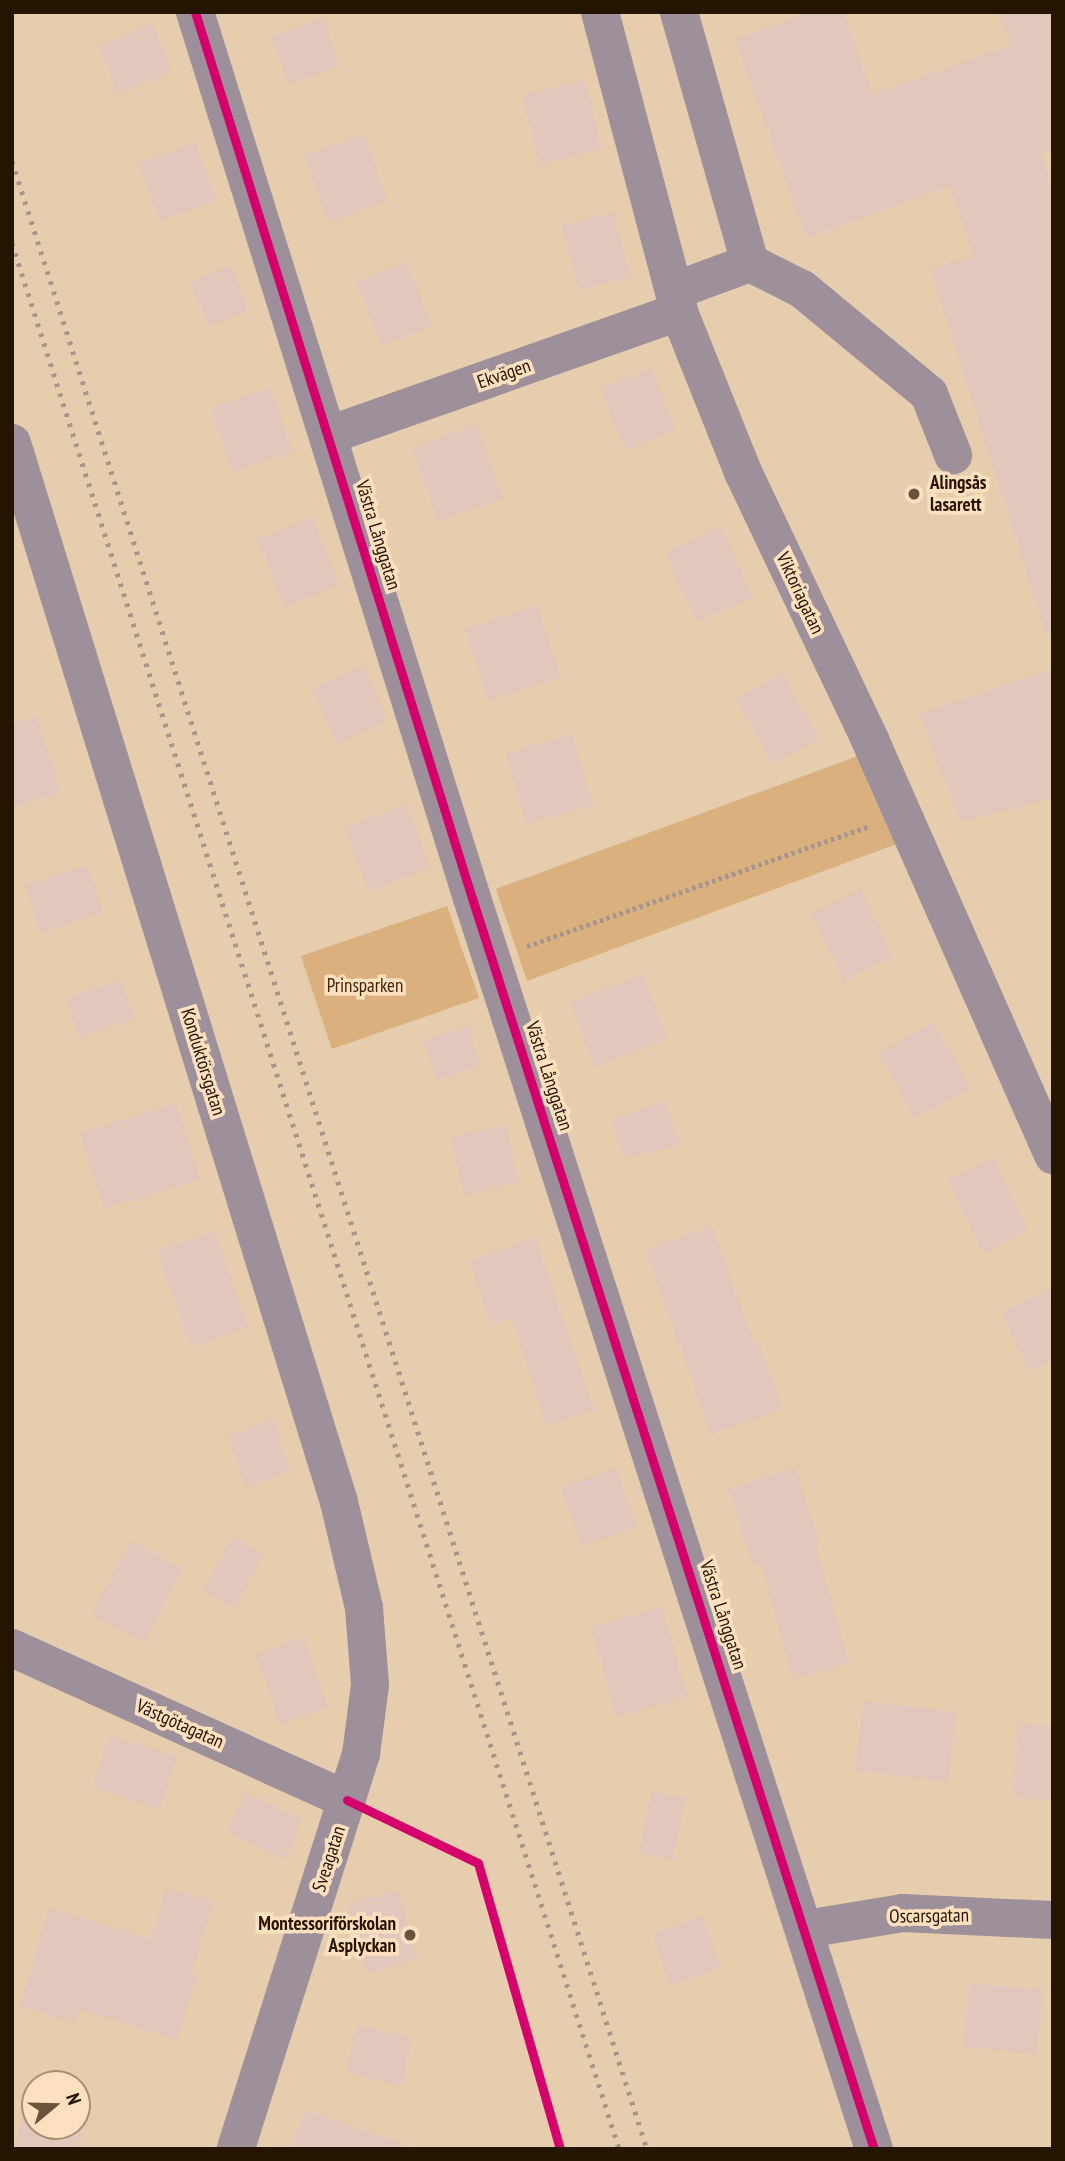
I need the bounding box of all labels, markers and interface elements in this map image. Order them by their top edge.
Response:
street label: Ekvägen [474,354,534,394]
place label: Alingsås lasarett [930,472,987,516]
street label: Västra Långgatan [351,478,405,592]
marker: Alingsås lasarett [904,484,924,504]
street label: Viktoriagatan [771,549,829,637]
park label: Prinsparken [327,975,403,997]
street label: Konduktörsgatan [176,1006,230,1118]
street label: Västra Långgatan [521,1019,577,1133]
street label: Västra Långgatan [695,1558,751,1672]
street label: Västgötagatan [133,1695,227,1753]
street label: Sveagatan [308,1823,350,1895]
street label: Oscarsgatan [889,1904,969,1928]
place label: Montessoriförskolan Asplyckan [258,1913,396,1957]
marker: Montessoriförskolan Asplyckan [402,1927,418,1943]
north arrow [21,2070,91,2140]
text: N [61,2090,87,2108]

